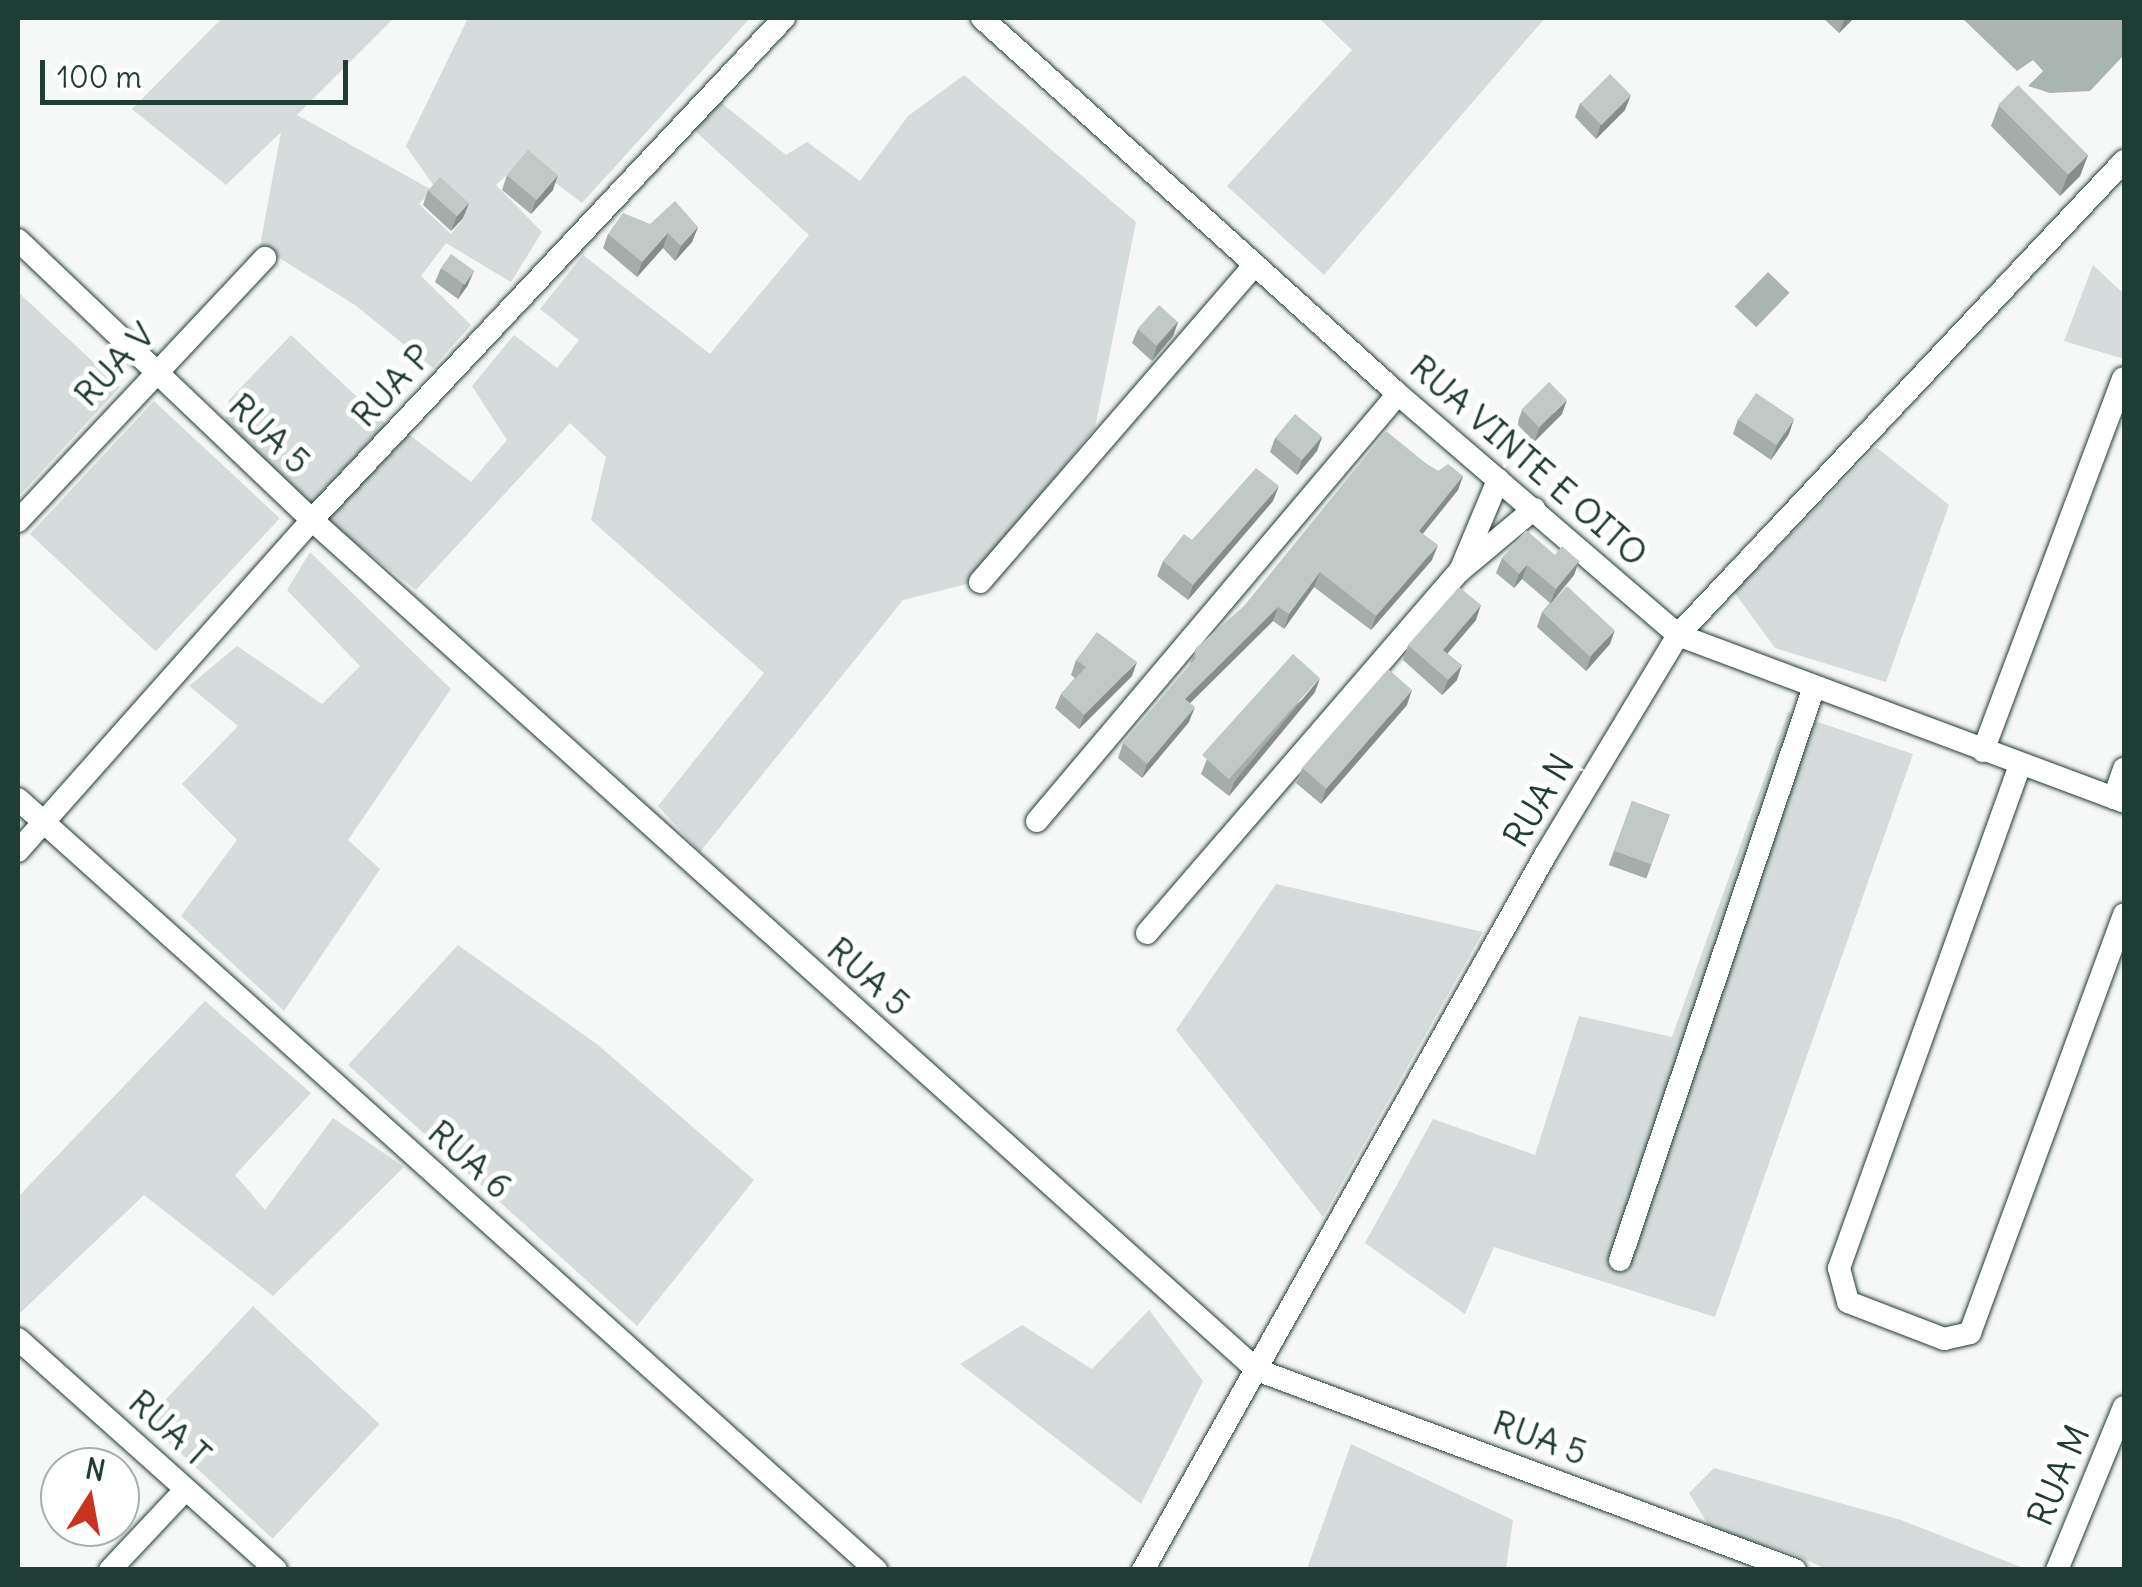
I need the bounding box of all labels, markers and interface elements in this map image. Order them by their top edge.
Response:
scale bar [45,40,352,102]
text: 100 m [57,58,142,96]
street label: RUA V [65,314,163,414]
street label: RUA P [342,335,440,435]
street label: RUA VINTE E OITO [1402,346,1656,574]
street label: RUA 5 [220,384,320,482]
street label: RUA N [1494,746,1582,854]
street label: RUA 5 [819,928,919,1024]
street label: RUA 6 [420,1111,520,1207]
street label: RUA T [121,1381,219,1475]
street label: RUA 5 [1487,1401,1593,1473]
street label: RUA M [2018,1418,2098,1532]
north arrow [40,1447,140,1547]
text: N [82,1450,108,1489]

